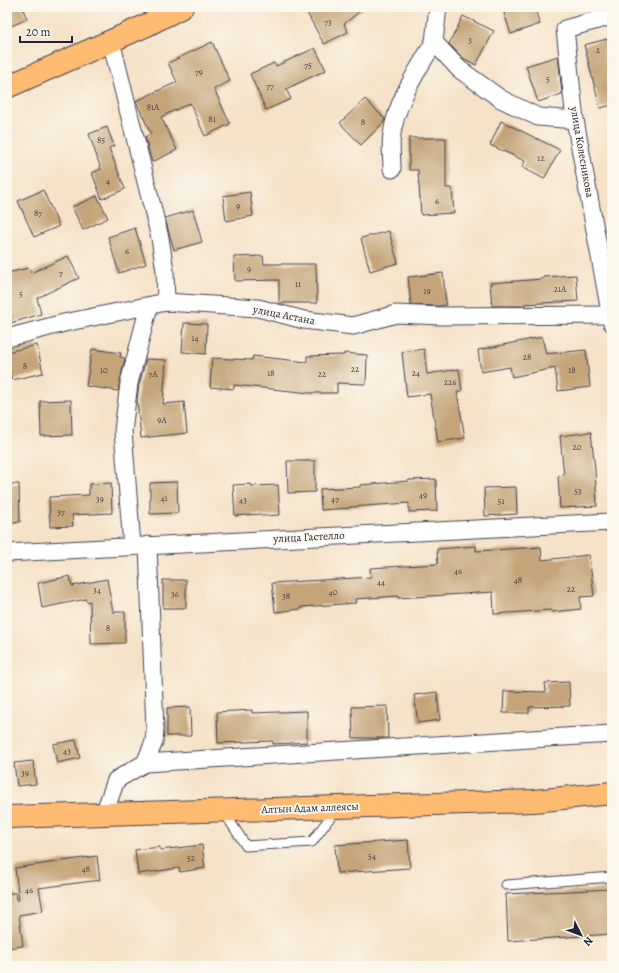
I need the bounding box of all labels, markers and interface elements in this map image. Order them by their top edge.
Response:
house number: 73 [324,16,332,28]
scale bar [20,18,72,44]
text: 20 m [26,24,50,40]
house number: 3 [468,34,472,46]
house number: 2 [596,44,601,56]
house number: 75 [304,59,312,71]
house number: 79 [195,66,203,78]
house number: 5 [546,73,550,85]
house number: 77 [266,80,274,92]
house number: 81А [147,101,160,113]
street label: улица Колесникова [566,104,598,199]
house number: 81 [208,113,216,125]
house number: 8 [361,116,365,128]
house number: 85 [97,134,105,146]
house number: 12 [537,152,545,164]
house number: 4 [106,175,110,187]
house number: 6 [435,195,439,207]
house number: 9 [236,200,240,212]
house number: 87 [34,207,42,219]
house number: 6 [125,245,129,257]
house number: 9 [247,263,251,275]
house number: 7 [59,267,63,279]
house number: 11 [295,278,301,290]
house number: 21А [554,283,567,295]
house number: 19 [423,285,431,297]
house number: 5 [19,288,23,300]
street label: улица Астана [251,301,317,329]
house number: 14 [191,332,199,344]
house number: 28 [523,351,531,363]
house number: 8 [23,360,27,372]
house number: 22 [351,363,360,375]
house number: 10 [100,364,108,376]
house number: 18 [568,364,576,376]
house number: 18 [267,367,275,379]
house number: 24 [412,367,420,379]
house number: 7А [148,368,158,380]
house number: 22 [318,368,327,380]
house number: 226 [444,376,456,388]
house number: 9А [157,414,167,426]
house number: 20 [572,441,582,453]
house number: 53 [574,485,582,497]
house number: 49 [419,489,427,501]
house number: 41 [160,492,168,504]
house number: 39 [96,493,104,505]
house number: 47 [331,493,339,505]
house number: 43 [239,494,247,506]
house number: 51 [498,495,504,507]
house number: 37 [57,506,65,518]
street label: улица Гастелло [272,528,345,546]
house number: 46 [454,565,462,577]
house number: 48 [514,574,522,586]
house number: 44 [377,576,385,588]
house number: 22 [567,583,576,595]
house number: 34 [93,584,101,596]
house number: 40 [329,586,338,598]
house number: 36 [171,588,179,600]
house number: 38 [282,590,290,602]
house number: 8 [106,622,110,634]
house number: 43 [63,745,71,757]
house number: 39 [21,767,29,779]
street label: Алтын Адам аллеясы [260,799,359,817]
house number: 54 [368,850,376,862]
house number: 52 [187,852,196,864]
house number: 48 [82,863,90,875]
house number: 46 [25,884,33,896]
north arrow [561,915,601,955]
text: N [580,933,596,949]

